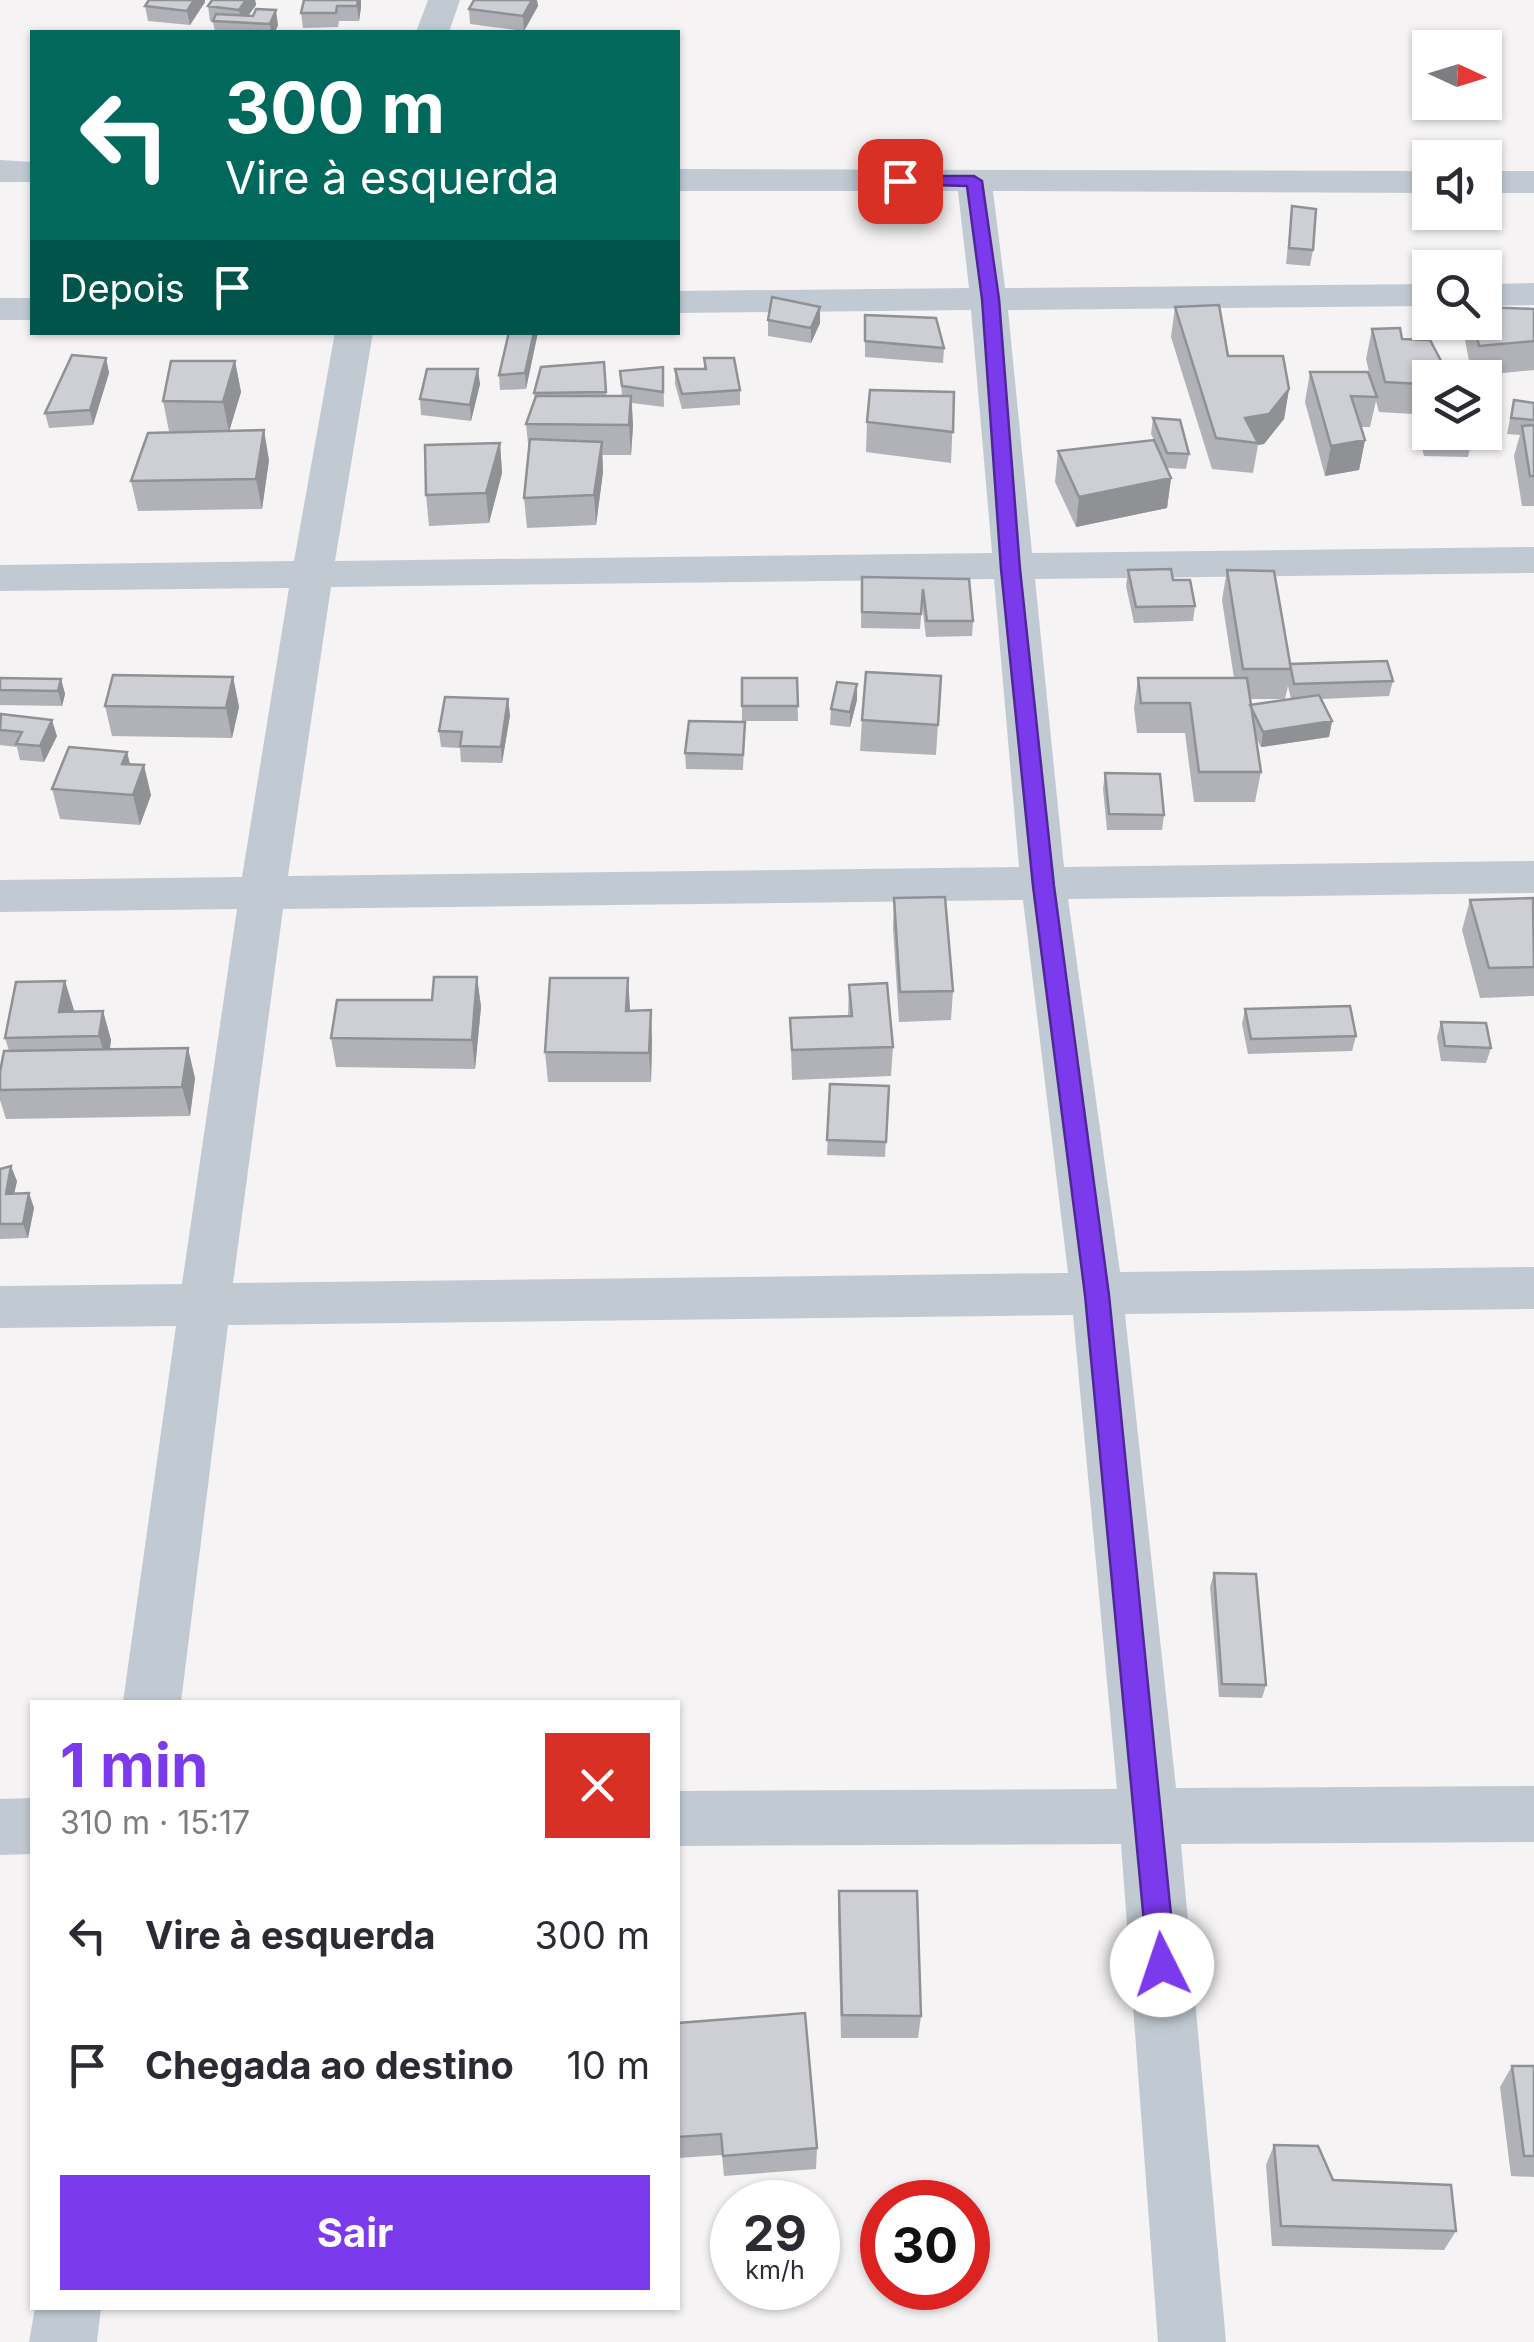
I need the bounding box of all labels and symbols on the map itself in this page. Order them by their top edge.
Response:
north arrow [1412,30,1502,120]
pin [858,139,943,224]
position arrow [1110,1913,1214,2017]
speed limit sign: 30 [860,2180,990,2310]

